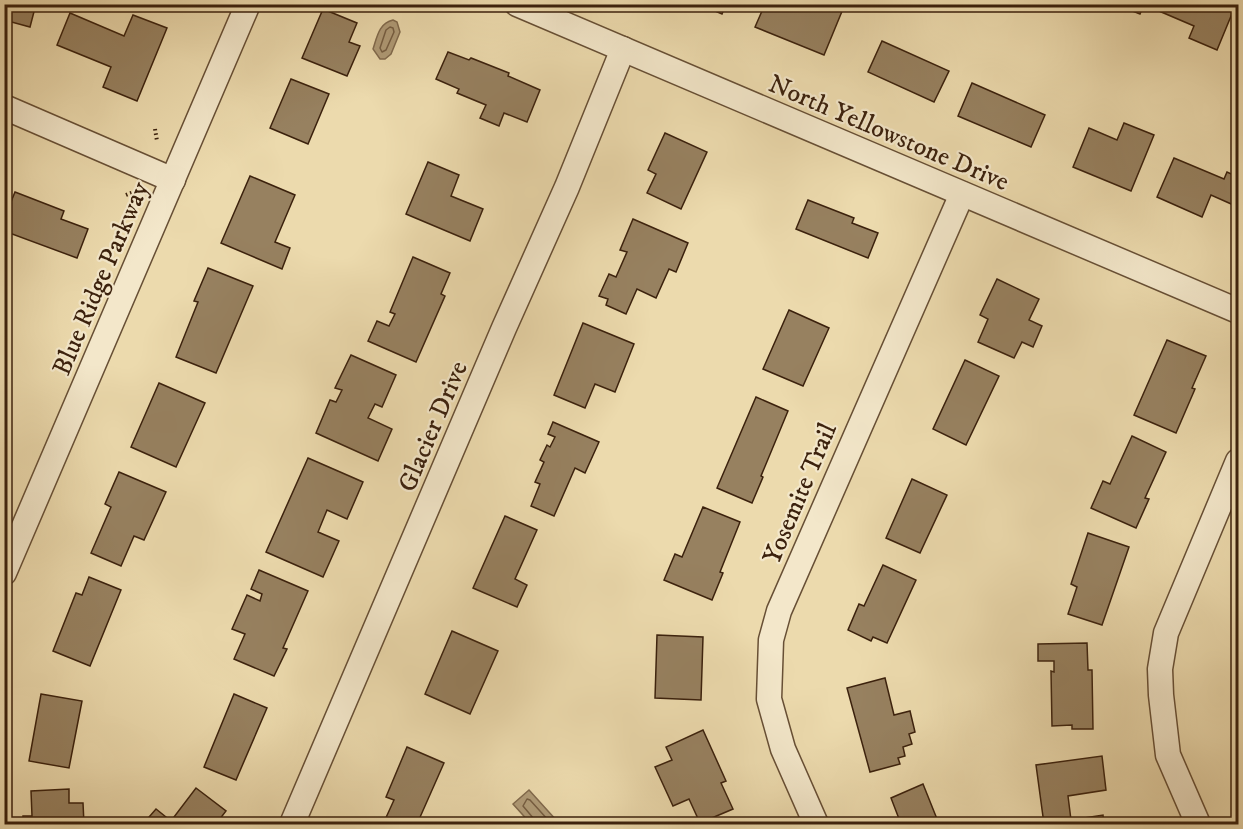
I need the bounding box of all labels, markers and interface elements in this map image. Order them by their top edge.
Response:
street label: North Yellowstone Drive [763,68,1014,199]
street label: Blue Ridge Parkway [46,176,157,380]
street label: Glacier Drive [391,356,476,497]
street label: Yosemite Trail [756,418,845,569]

